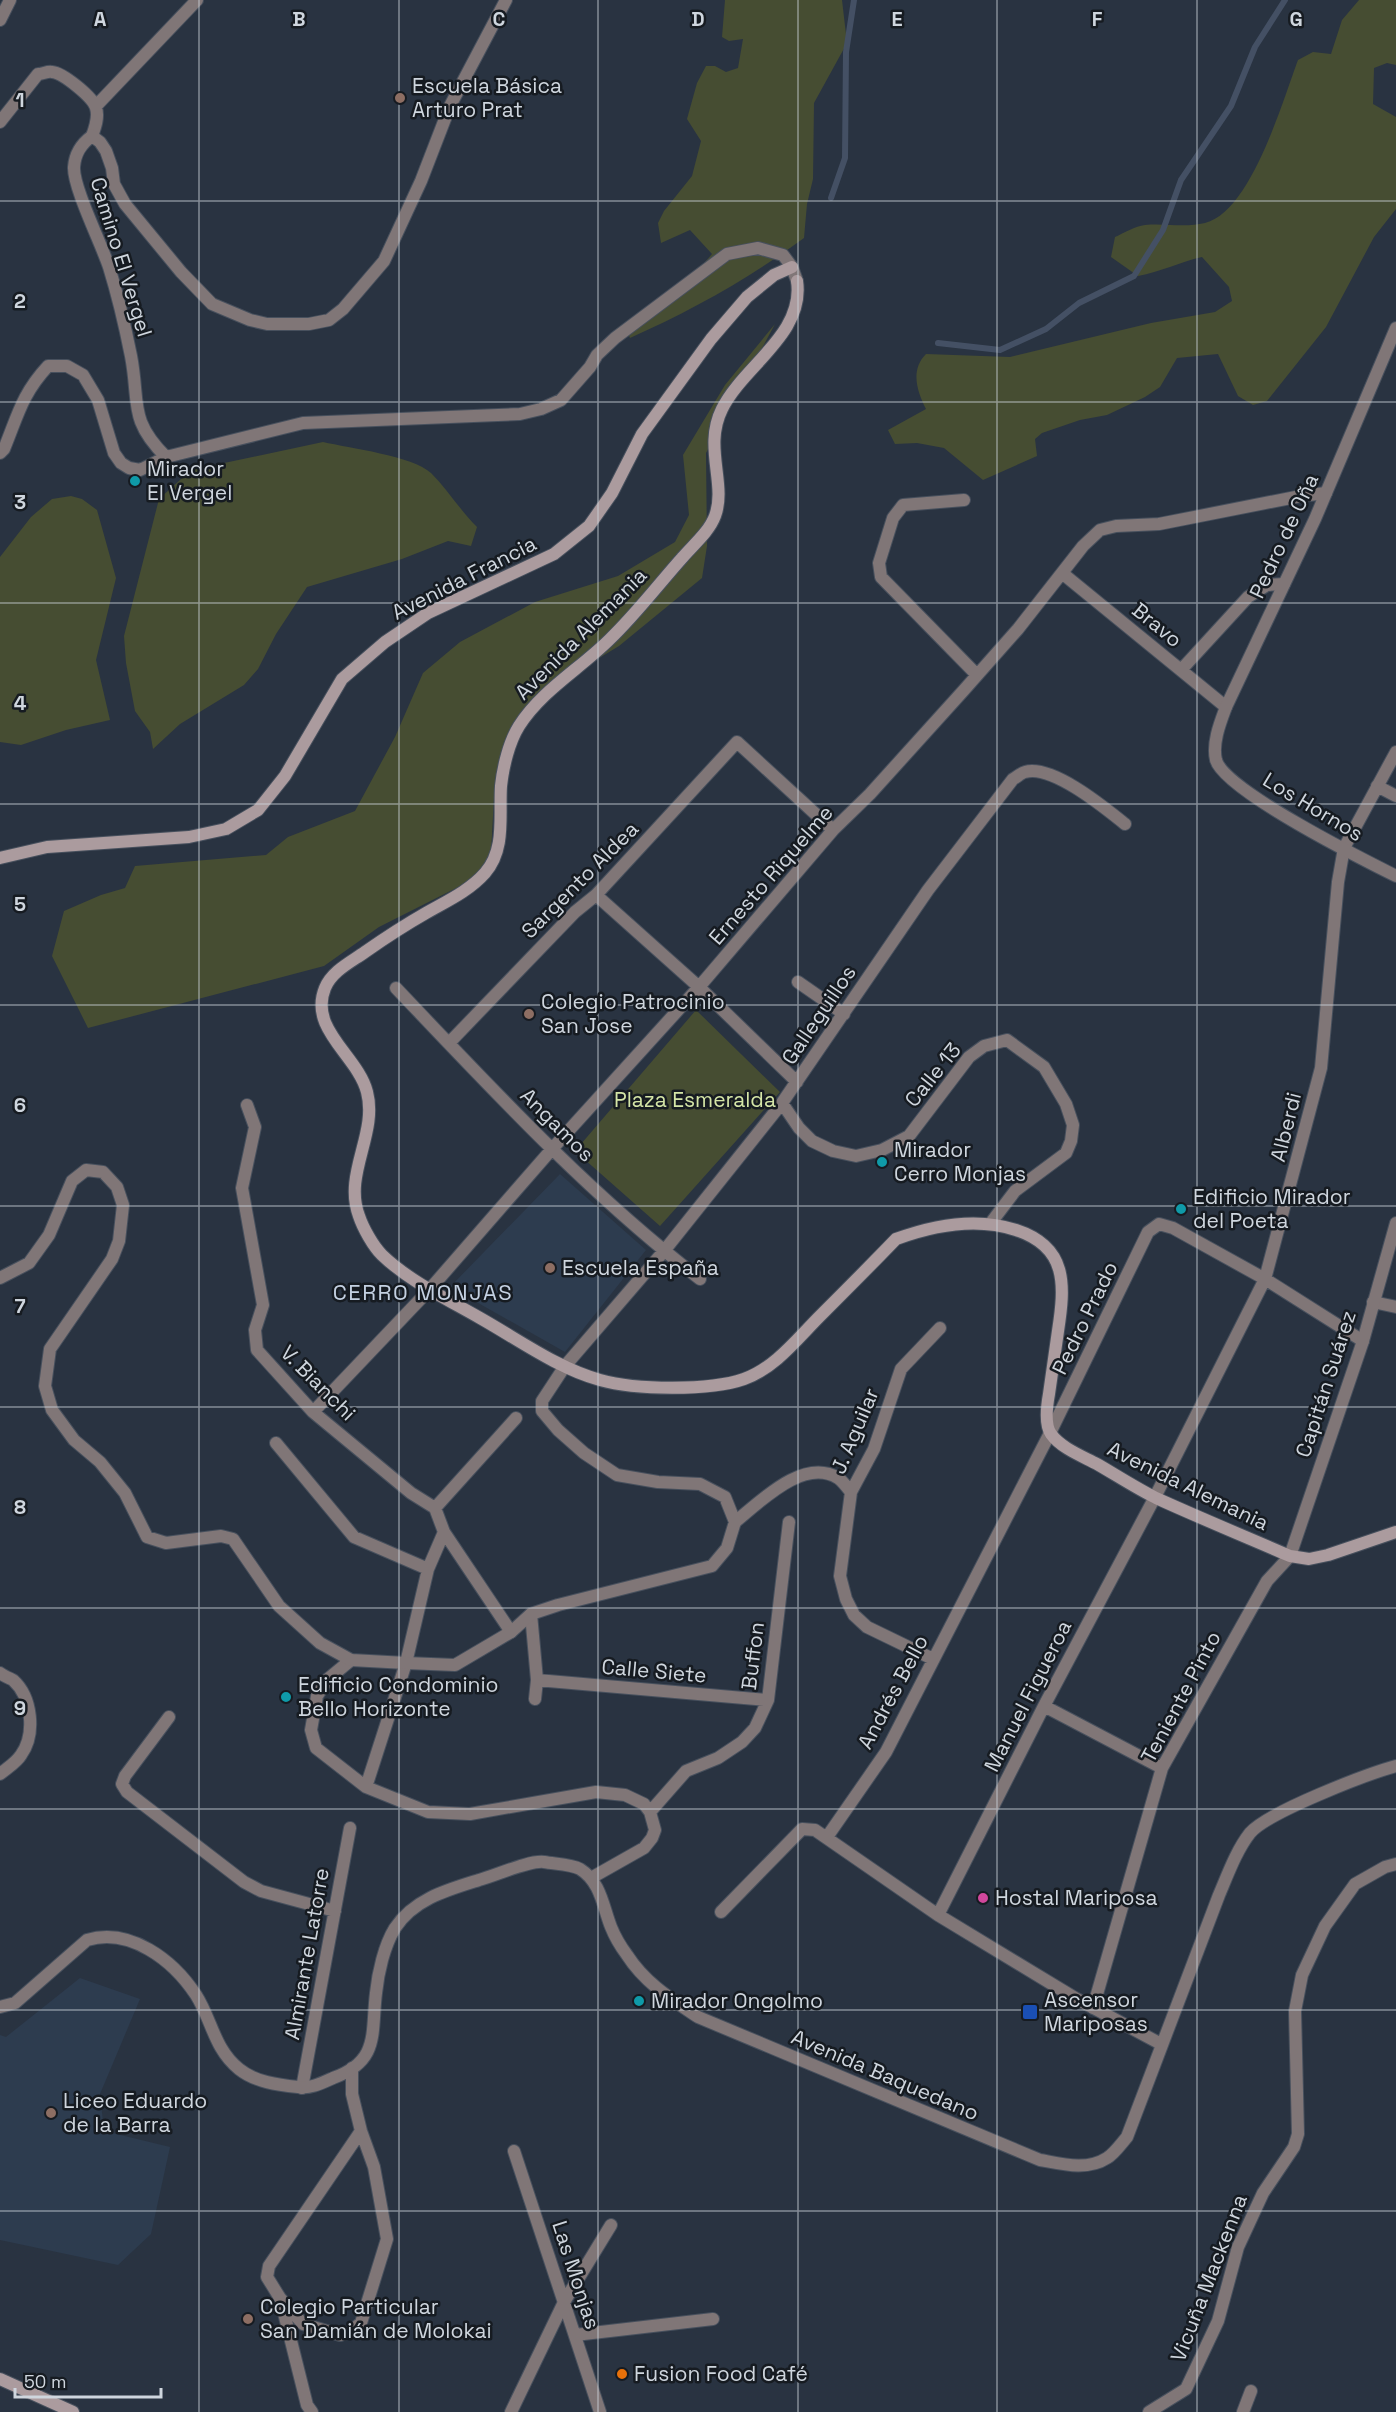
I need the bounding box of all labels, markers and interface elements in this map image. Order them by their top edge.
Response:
text: A [94,6,107,32]
text: B [292,6,306,32]
text: C [493,6,506,32]
text: D [691,6,705,32]
text: E [891,6,903,32]
text: F [1092,6,1103,32]
text: G [1289,6,1303,32]
place label: Escuela Básica Arturo Prat [412,72,562,123]
text: 1 [15,87,25,113]
marker: Escuela Básica Arturo Prat [393,91,407,105]
street label: Camino El Vergel [84,174,159,340]
text: 2 [14,288,26,314]
place label: Mirador El Vergel [147,455,232,506]
street label: Pedro de Oña [1243,469,1324,602]
marker: Mirador El Vergel [128,474,142,488]
text: 3 [14,489,26,515]
street label: Avenida Francia [387,529,541,626]
street label: Avenida Alemania [509,562,652,705]
street label: Bravo [1127,596,1188,653]
text: 4 [14,690,27,716]
street label: Los Hornos [1258,766,1368,847]
street label: Ernesto Riquelme [703,799,839,950]
street label: Sargento Aldea [515,815,644,944]
text: 5 [14,891,26,917]
street label: Galleguillos [775,960,862,1070]
place label: Colegio Patrocinio San Jose [541,988,725,1039]
marker: Colegio Patrocinio San Jose [522,1007,536,1021]
street label: Calle 13 [898,1037,967,1112]
street label: Angamos [515,1082,600,1167]
park label: Plaza Esmeralda [614,1086,776,1113]
street label: Alberdi [1264,1089,1307,1164]
text: 6 [14,1092,26,1118]
place label: Mirador Cerro Monjas [894,1136,1026,1187]
marker: Mirador Cerro Monjas [875,1155,889,1169]
place label: Edificio Mirador del Poeta [1193,1183,1351,1234]
marker: Edificio Mirador del Poeta [1174,1202,1188,1216]
place label: Escuela España [562,1254,719,1281]
street label: Pedro Prado [1046,1257,1124,1379]
marker: Escuela España [543,1261,557,1275]
district label: CERRO MONJAS [333,1278,513,1306]
text: 7 [14,1293,26,1319]
street label: Capitán Suárez [1289,1307,1362,1461]
street label: V. Bianchi [275,1339,362,1426]
street label: J. Aguilar [824,1384,885,1478]
street label: Avenida Alemania [1103,1435,1273,1536]
text: 8 [14,1494,26,1520]
street label: Manuel Figueroa [978,1615,1077,1776]
street label: Buffon [735,1620,770,1691]
street label: Teniente Pinto [1135,1626,1227,1767]
street label: Andrés Bello [851,1630,934,1754]
street label: Calle Siete [600,1652,708,1689]
place label: Edificio Condominio Bello Horizonte [298,1671,499,1722]
marker: Edificio Condominio Bello Horizonte [279,1690,293,1704]
text: 9 [14,1695,26,1721]
street label: Almirante Latorre [278,1866,335,2042]
place label: Hostal Mariposa [995,1884,1158,1911]
marker: Hostal Mariposa [976,1891,990,1905]
place label: Ascensor Mariposas [1044,1986,1148,2037]
place label: Mirador Ongolmo [651,1987,823,2014]
marker: Mirador Ongolmo [632,1994,646,2008]
marker: Ascensor Mariposas [1021,2003,1039,2021]
street label: Avenida Baquedano [787,2023,983,2126]
place label: Liceo Eduardo de la Barra [63,2087,207,2138]
marker: Liceo Eduardo de la Barra [44,2106,58,2120]
street label: Vicuña Mackenna [1164,2190,1253,2365]
street label: Las Monjas [546,2217,607,2332]
place label: Colegio Particular San Damián de Molokai [260,2293,492,2344]
marker: Colegio Particular San Damián de Molokai [241,2312,255,2326]
place label: Fusion Food Café [634,2360,808,2387]
scale bar [15,2361,160,2399]
marker: Fusion Food Café [615,2367,629,2381]
text: 50 m [24,2370,66,2393]

